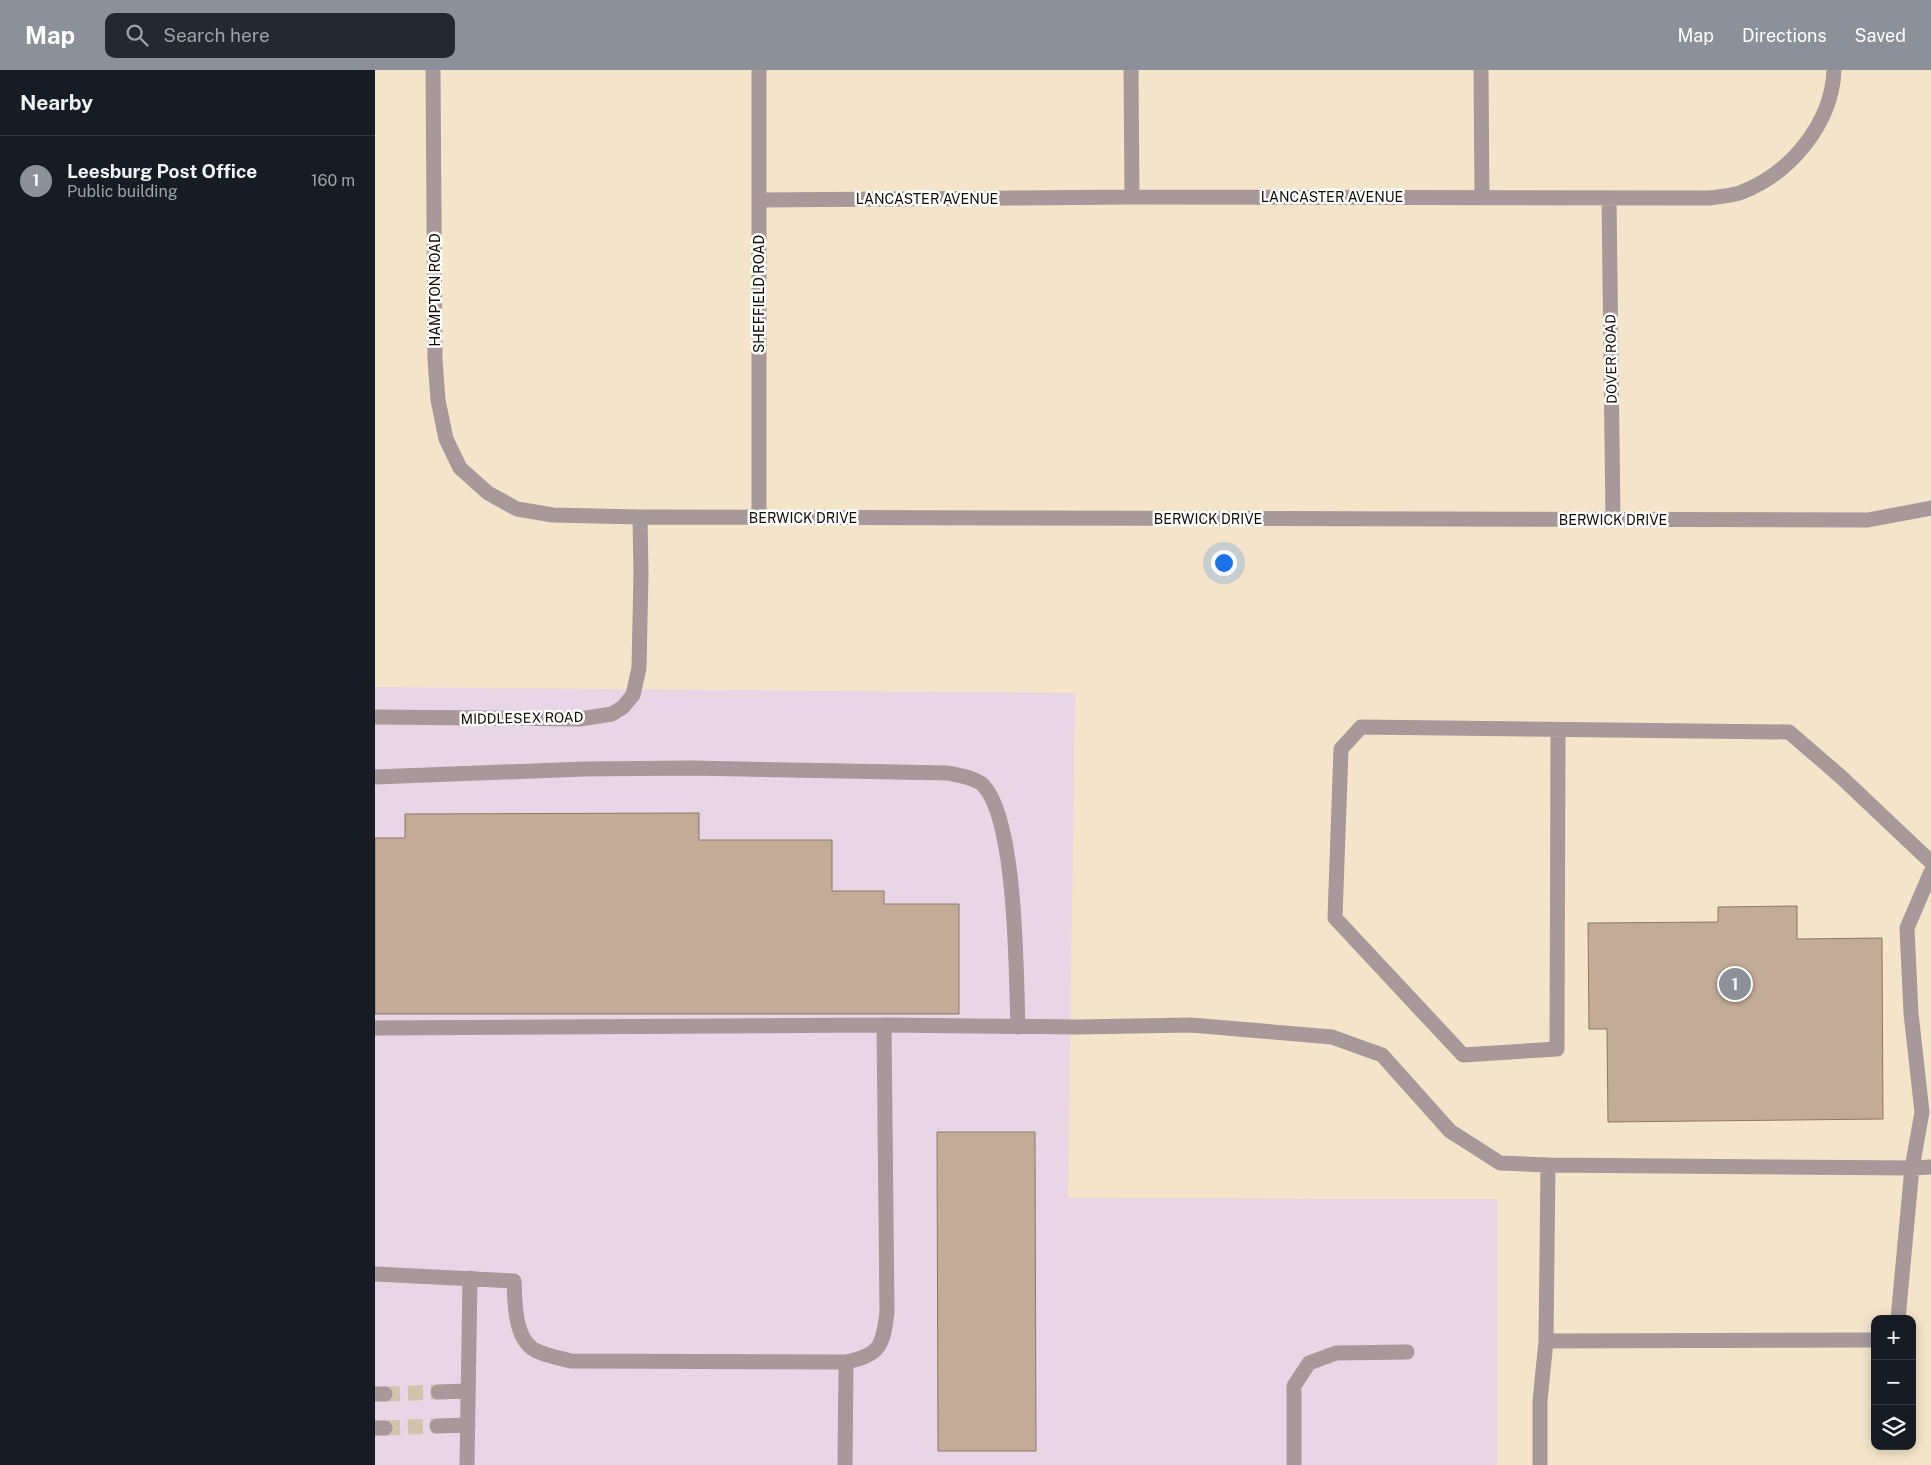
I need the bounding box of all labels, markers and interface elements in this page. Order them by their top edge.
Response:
search box [105,13,455,58]
text: Map [25,21,75,49]
icon: search [123,21,151,49]
text: Search here [163,24,270,46]
text: Map [1677,25,1714,46]
text: Directions [1742,25,1827,46]
text: Saved [1855,25,1906,46]
text: Nearby [20,90,93,115]
text: Leesburg Post Office [67,160,257,182]
text: 1 [33,171,39,190]
text: 160 m [311,171,355,190]
text: Public building [67,182,178,201]
street label: LANCASTER AVENUE [1261,189,1403,205]
street label: LANCASTER AVENUE [856,191,998,207]
street label: HAMPTON ROAD [427,233,443,347]
street label: SHEFFIELD ROAD [751,235,767,353]
street label: DOVER ROAD [1602,314,1620,404]
street label: BERWICK DRIVE [749,510,857,526]
street label: BERWICK DRIVE [1154,511,1262,527]
street label: BERWICK DRIVE [1559,512,1667,528]
your location [1211,550,1237,576]
street label: MIDDLESEX ROAD [461,709,583,727]
pin: 1 [1719,965,1751,1003]
map controls [1871,1315,1916,1450]
button: + [1871,1315,1916,1360]
button: − [1871,1360,1916,1405]
button: layers [1871,1405,1916,1450]

